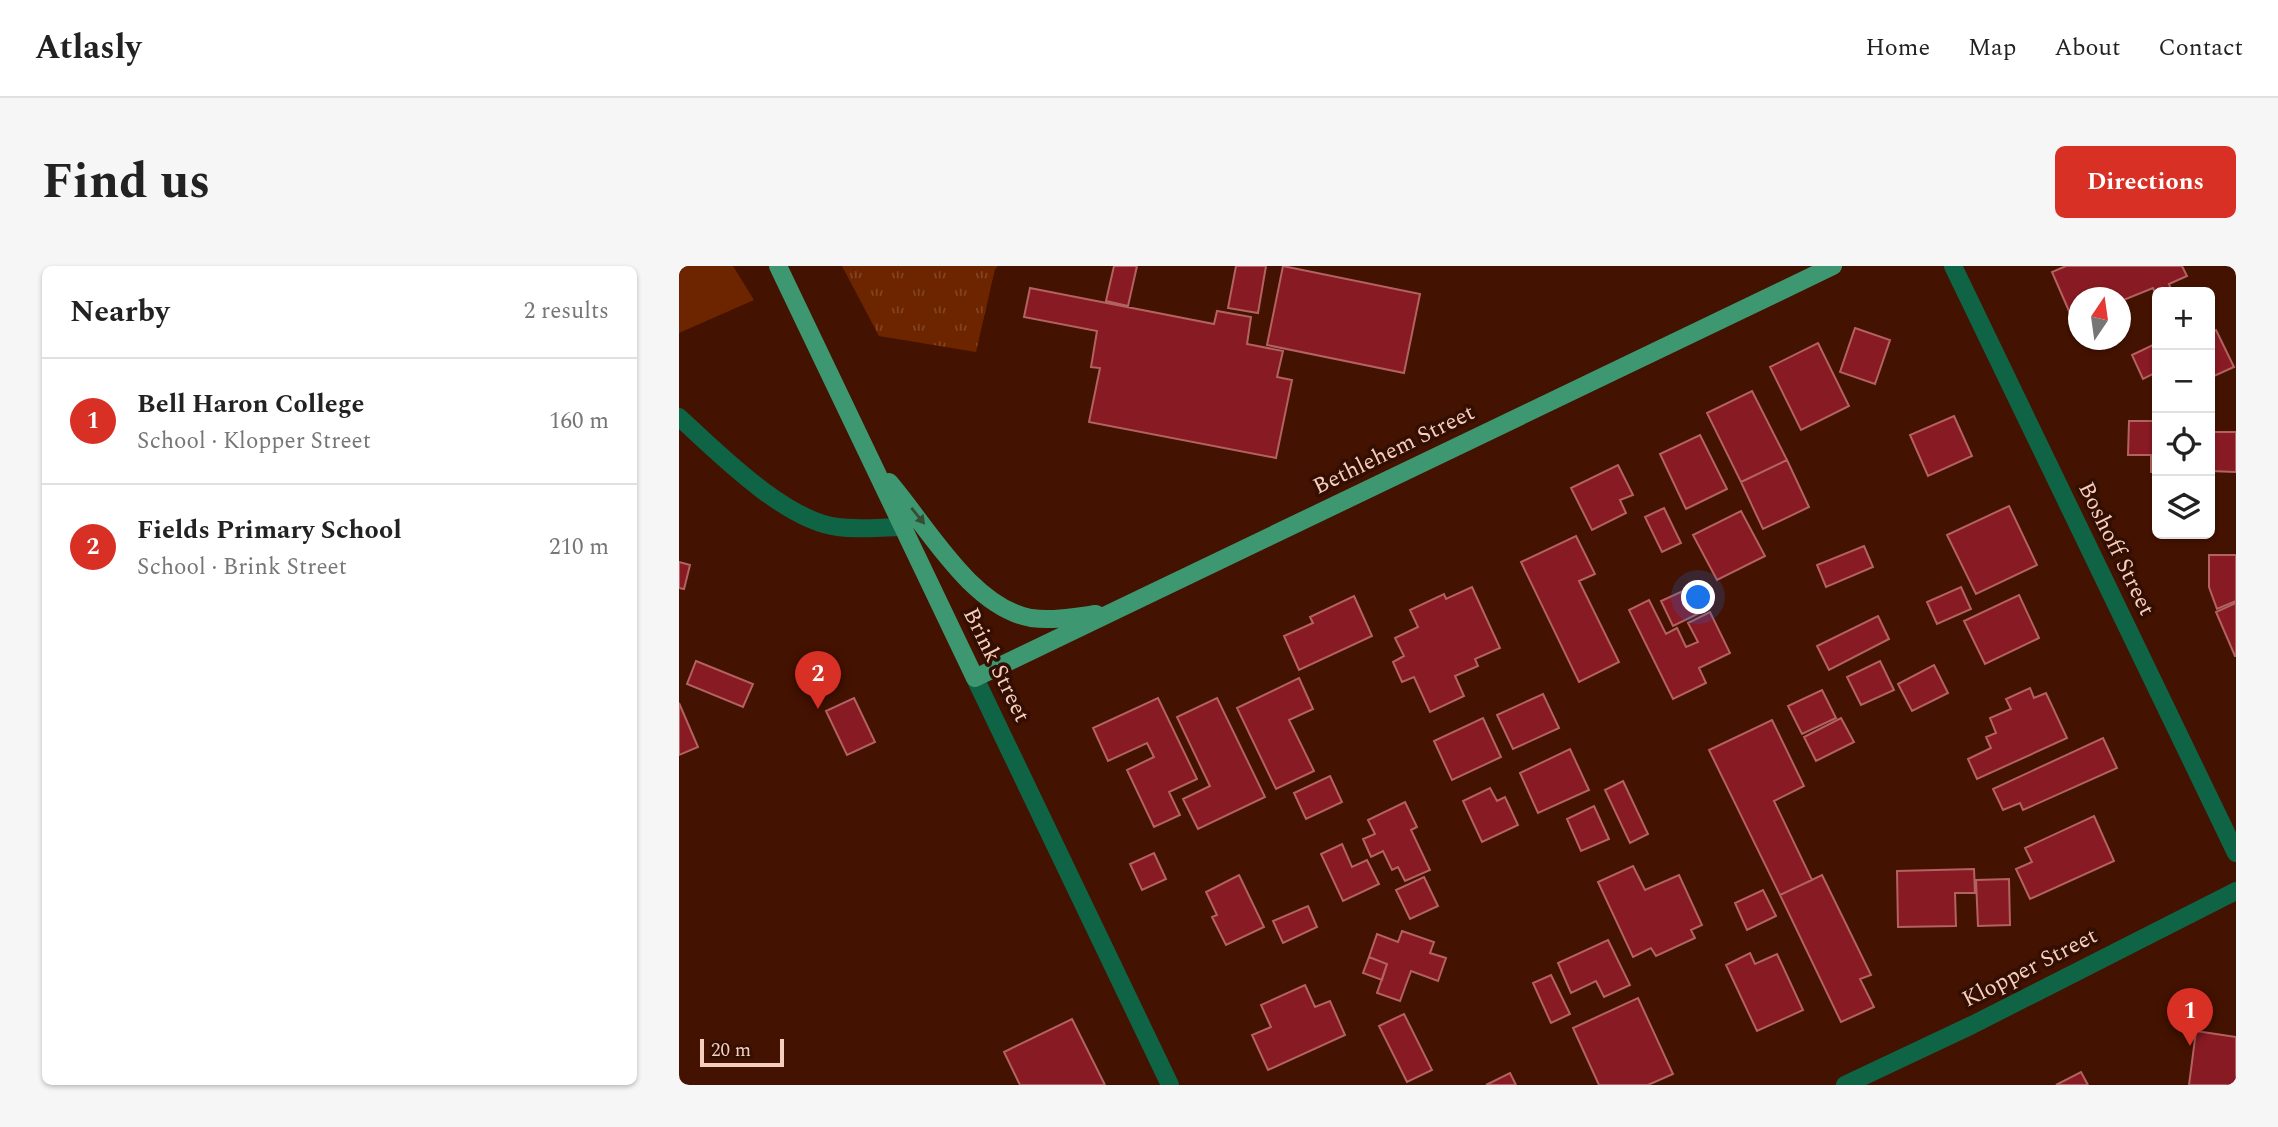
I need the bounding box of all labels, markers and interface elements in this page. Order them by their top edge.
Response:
text: Atlasly [35,23,141,73]
text: Home [1865,30,1930,66]
text: Map [1968,30,2016,66]
text: About [2054,30,2120,66]
text: Contact [2158,30,2243,66]
text: Find us [42,145,210,220]
button: Directions [2055,146,2236,218]
north arrow [2068,287,2131,350]
map controls [2152,287,2215,539]
button: + [2152,287,2215,350]
text: Nearby [70,289,169,335]
text: 2 results [524,294,609,329]
button: − [2152,350,2215,413]
text: Bell Haron College [137,384,365,424]
street label: Bethlehem Street [1307,396,1481,504]
text: 1 [87,404,99,439]
text: 160 m [549,404,609,439]
button: locate [2152,413,2215,476]
text: School · Klopper Street [137,424,371,459]
street label: Boshoff Street [2068,476,2164,622]
button: layers [2152,476,2215,539]
one-way arrow [910,506,925,524]
text: Fields Primary School [137,510,402,550]
text: 2 [87,530,99,565]
text: 210 m [549,530,609,565]
text: School · Brink Street [137,550,347,585]
your location [1681,580,1715,614]
street label: Brink Street [953,602,1039,728]
pin: 2 [795,651,841,709]
street label: Klopper Street [1956,919,2104,1017]
pin: 1 [2167,988,2213,1046]
scale bar [700,1036,784,1068]
text: 20 m [711,1036,751,1065]

